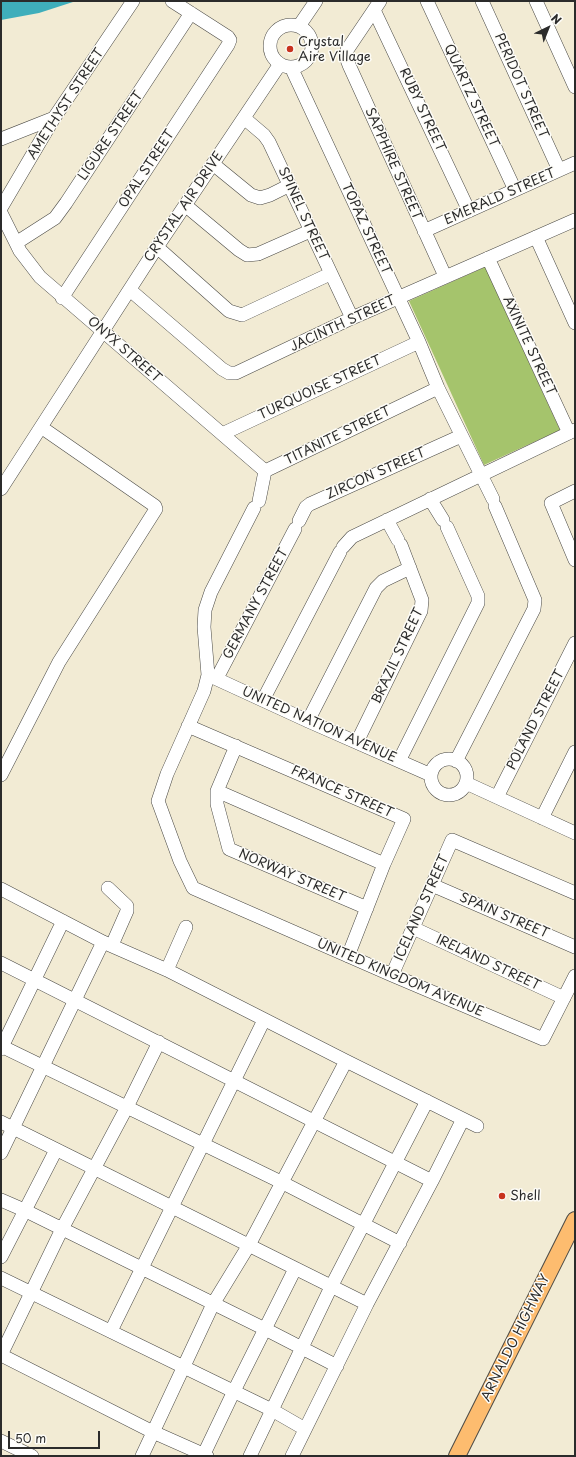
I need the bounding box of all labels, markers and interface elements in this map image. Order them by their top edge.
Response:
north arrow [528,8,568,48]
text: N [548,10,566,28]
street label: PERIDOT STREET [491,31,551,141]
place label: Crystal Aire Village [298,34,371,65]
street label: QUARTZ STREET [440,42,502,150]
marker: Crystal Aire Village [285,44,295,54]
street label: AMETHYST STREET [24,46,108,162]
street label: RUBY STREET [396,66,448,154]
street label: LIGURE STREET [75,88,147,184]
street label: SAPPHIRE STREET [361,105,425,223]
street label: OPAL STREET [116,127,178,211]
street label: CRYSTAL AIR DRIVE [141,149,227,265]
street label: SPINEL STREET [274,165,332,263]
street label: EMERALD STREET [442,165,558,229]
street label: TOPAZ STREET [338,181,394,277]
street label: JACINTH STREET [288,293,398,355]
street label: AXINITE STREET [499,294,559,398]
street label: ONYX STREET [84,314,164,386]
street label: TURQUOISE STREET [256,353,384,423]
street label: TITANITE STREET [282,403,394,469]
street label: ZIRCON STREET [324,445,428,503]
street label: GERMANY STREET [220,546,292,662]
street label: BRAZIL STREET [369,606,427,706]
street label: POLAND STREET [504,667,568,773]
street label: UNITED NATION AVENUE [239,684,399,766]
street label: FRANCE STREET [289,763,395,821]
street label: NORWAY STREET [236,846,348,906]
street label: ICELAND STREET [392,853,452,963]
street label: SPAIN STREET [457,890,551,942]
street label: IRELAND STREET [433,932,543,994]
street label: UNITED KINGDOM AVENUE [314,936,486,1020]
place label: Shell [510,1188,541,1204]
marker: Shell [497,1191,507,1201]
street label: ARNALDO HIGHWAY [478,1272,554,1404]
scale bar [10,1423,102,1449]
text: 50 m [15,1429,46,1447]

